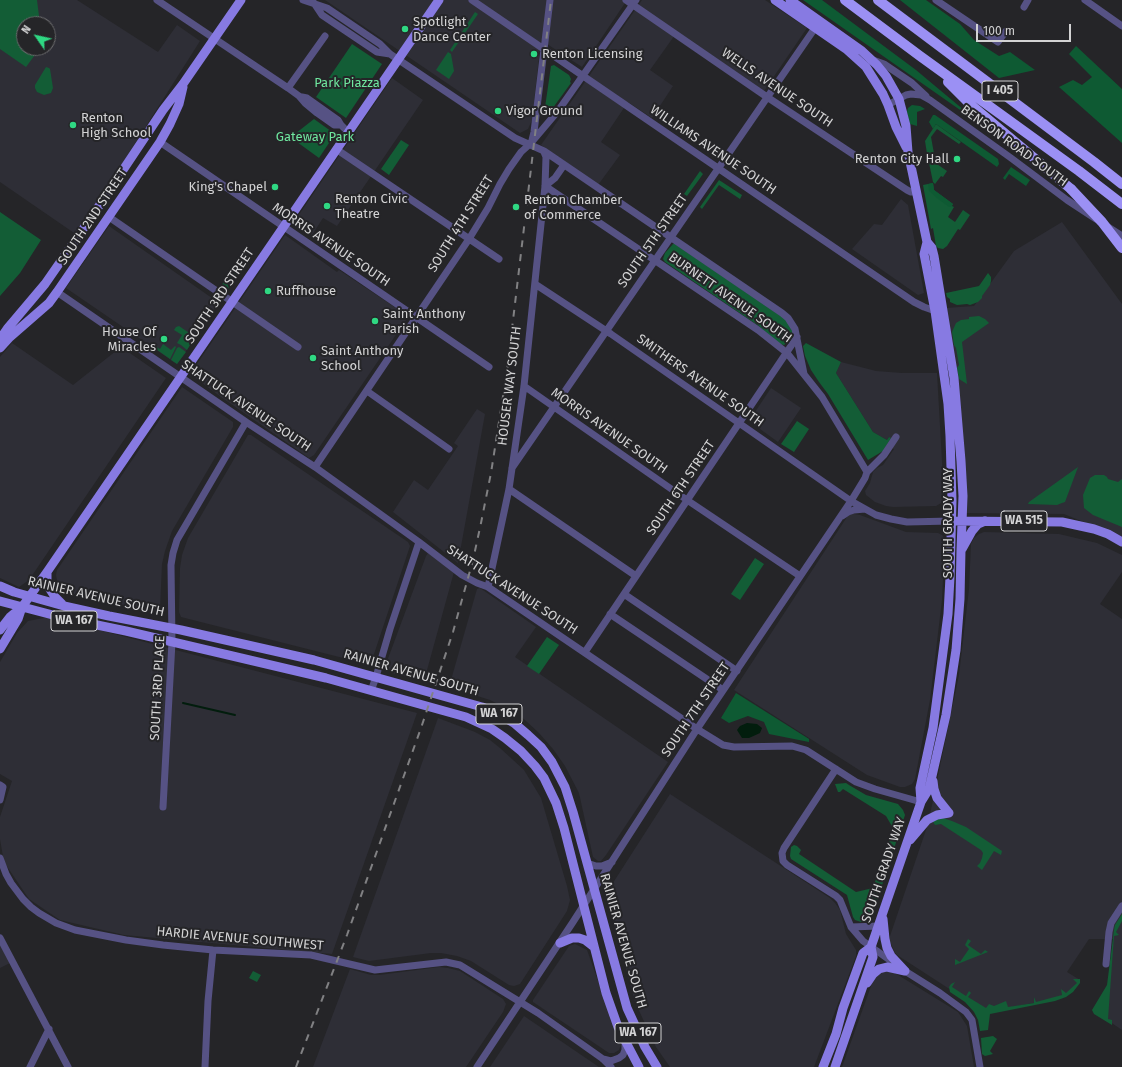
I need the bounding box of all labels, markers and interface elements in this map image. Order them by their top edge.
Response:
place label: Spotlight Dance Center [413,14,491,45]
north arrow [16,16,56,56]
scale bar [978,16,1073,42]
text: N [19,23,34,36]
marker: Spotlight Dance Center [400,24,410,34]
text: 100 m [983,24,1015,38]
street label: WELLS AVENUE SOUTH [719,45,835,131]
place label: Renton Licensing [542,46,642,62]
marker: Renton Licensing [529,49,539,59]
park label: Park Piazza [314,75,380,91]
road number: I 405 [982,81,1018,101]
street label: WILLIAMS AVENUE SOUTH [647,102,779,198]
street label: BENSON ROAD SOUTH [958,102,1070,190]
place label: Vigor Ground [506,103,583,119]
marker: Vigor Ground [493,106,503,116]
place label: Renton High School [81,110,151,141]
marker: Renton High School [68,120,78,130]
park label: Gateway Park [276,129,354,145]
place label: Renton City Hall [855,151,949,167]
marker: Renton City Hall [952,154,962,164]
street label: SOUTH 2ND STREET [55,166,131,268]
street label: SOUTH 4TH STREET [425,173,497,275]
place label: King's Chapel [189,179,267,195]
marker: King's Chapel [270,182,280,192]
place label: Renton Civic Theatre [335,191,408,222]
street label: SOUTH 5TH STREET [615,191,691,291]
place label: Renton Chamber of Commerce [524,192,622,223]
street label: MORRIS AVENUE SOUTH [269,200,393,290]
marker: Renton Civic Theatre [322,201,332,211]
marker: Renton Chamber of Commerce [511,202,521,212]
street label: SOUTH 3RD STREET [182,245,258,347]
street label: BURNETT AVENUE SOUTH [665,250,795,346]
place label: Ruffhouse [276,283,336,299]
marker: Ruffhouse [263,286,273,296]
place label: Saint Anthony Parish [383,306,465,337]
marker: Saint Anthony Parish [370,316,380,326]
place label: House Of Miracles [102,324,156,355]
street label: HOUSER WAY SOUTH [495,325,525,447]
street label: SMITHERS AVENUE SOUTH [634,331,766,431]
marker: House Of Miracles [159,334,169,344]
place label: Saint Anthony School [321,343,403,374]
marker: Saint Anthony School [308,353,318,363]
street label: SHATTUCK AVENUE SOUTH [178,357,314,455]
street label: MORRIS AVENUE SOUTH [548,385,670,477]
street label: SOUTH 6TH STREET [644,438,718,538]
street label: SOUTH GRADY WAY [940,468,956,578]
road number: WA 515 [1001,511,1047,531]
street label: SHATTUCK AVENUE SOUTH [444,542,580,638]
street label: RAINIER AVENUE SOUTH [26,574,166,620]
road number: WA 167 [51,611,97,631]
street label: SOUTH 3RD PLACE [147,635,169,741]
street label: RAINIER AVENUE SOUTH [342,646,480,700]
street label: SOUTH 7TH STREET [659,660,733,760]
road number: WA 167 [476,704,522,724]
street label: SOUTH GRADY WAY [859,815,909,925]
street label: RAINIER AVENUE SOUTH [596,872,650,1010]
street label: HARDIE AVENUE SOUTHWEST [156,924,324,954]
road number: WA 167 [615,1023,661,1043]

